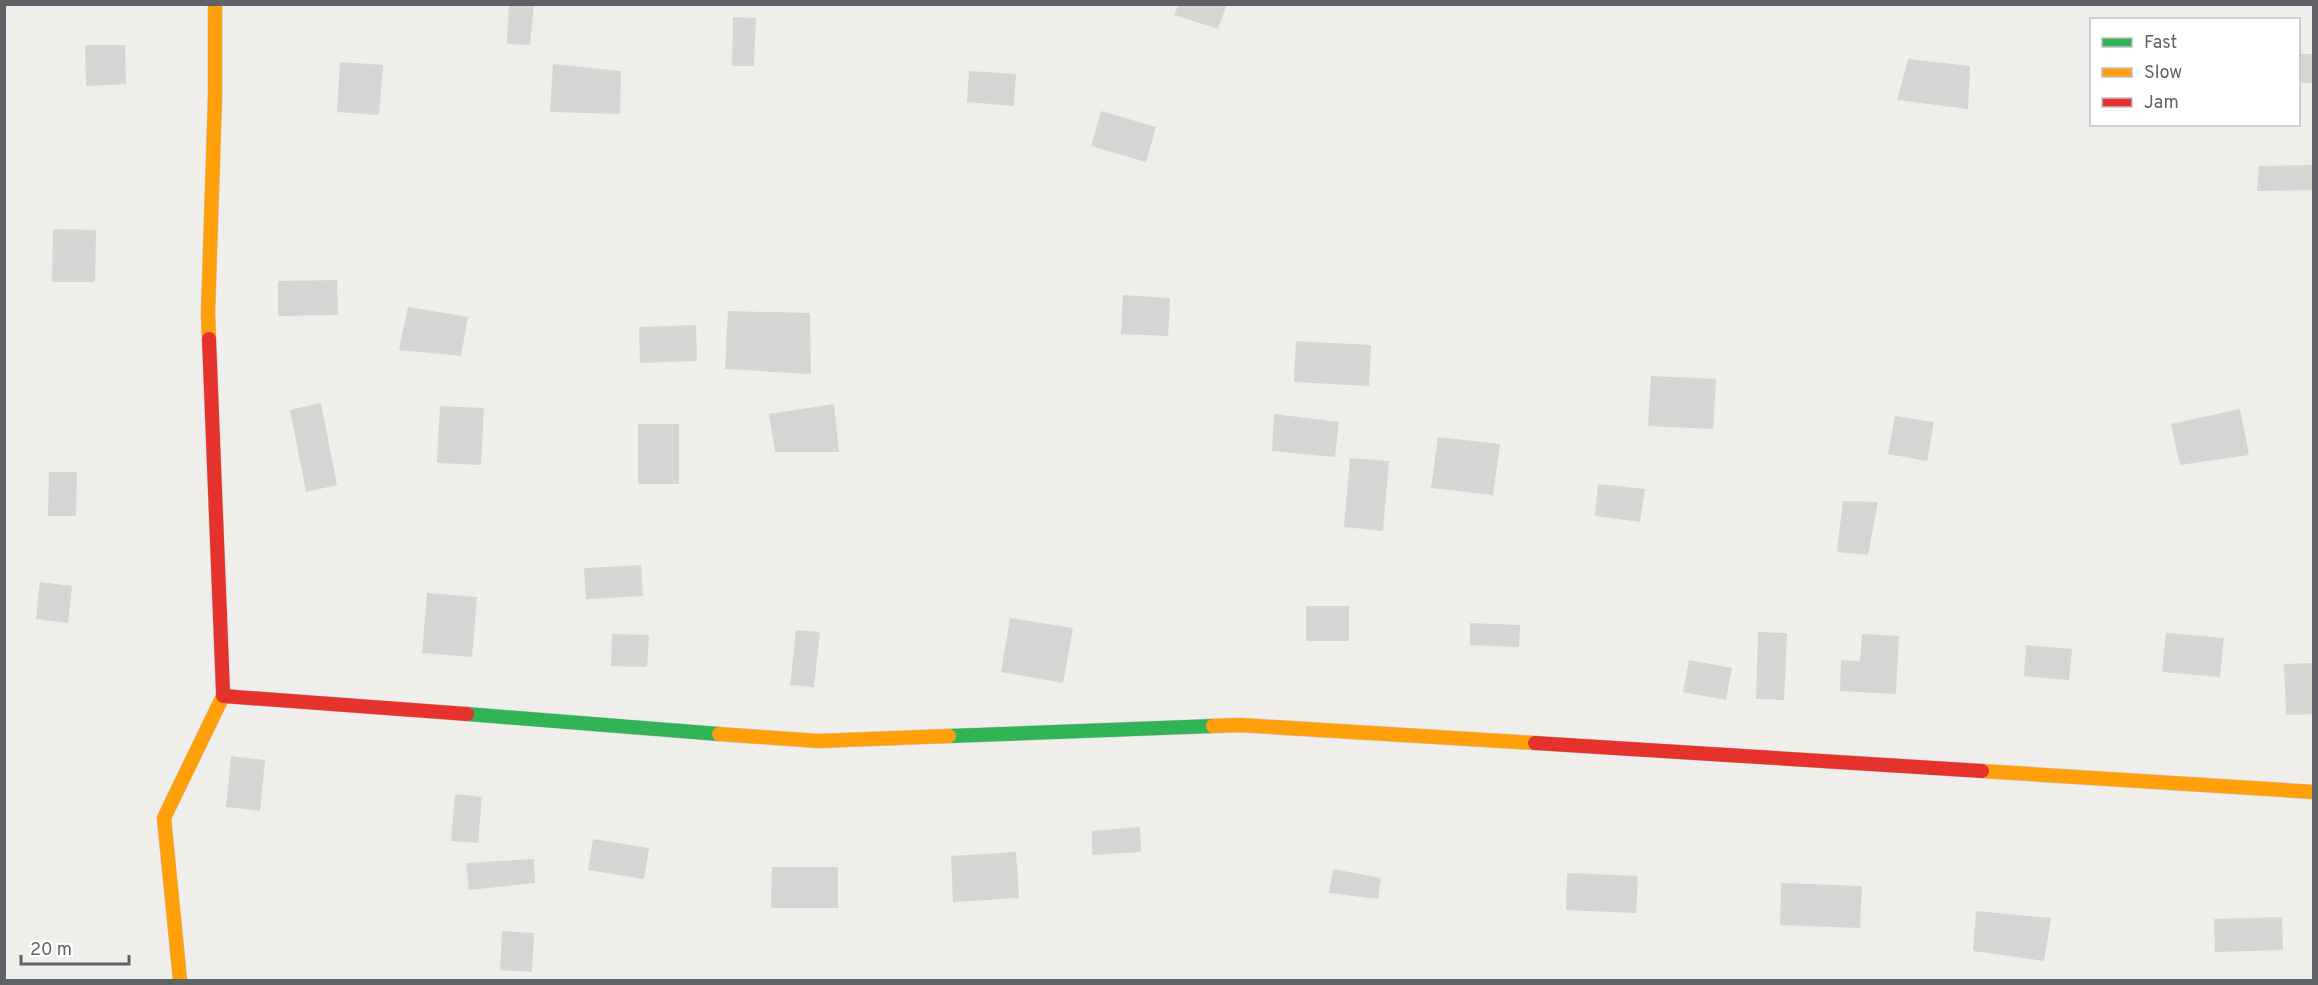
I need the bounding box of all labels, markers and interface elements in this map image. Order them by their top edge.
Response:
legend [2090,18,2300,126]
text: Fast [2144,32,2177,55]
text: Slow [2144,62,2182,85]
text: Jam [2144,92,2179,115]
scale bar [21,928,129,966]
text: 20 m [30,939,72,962]

